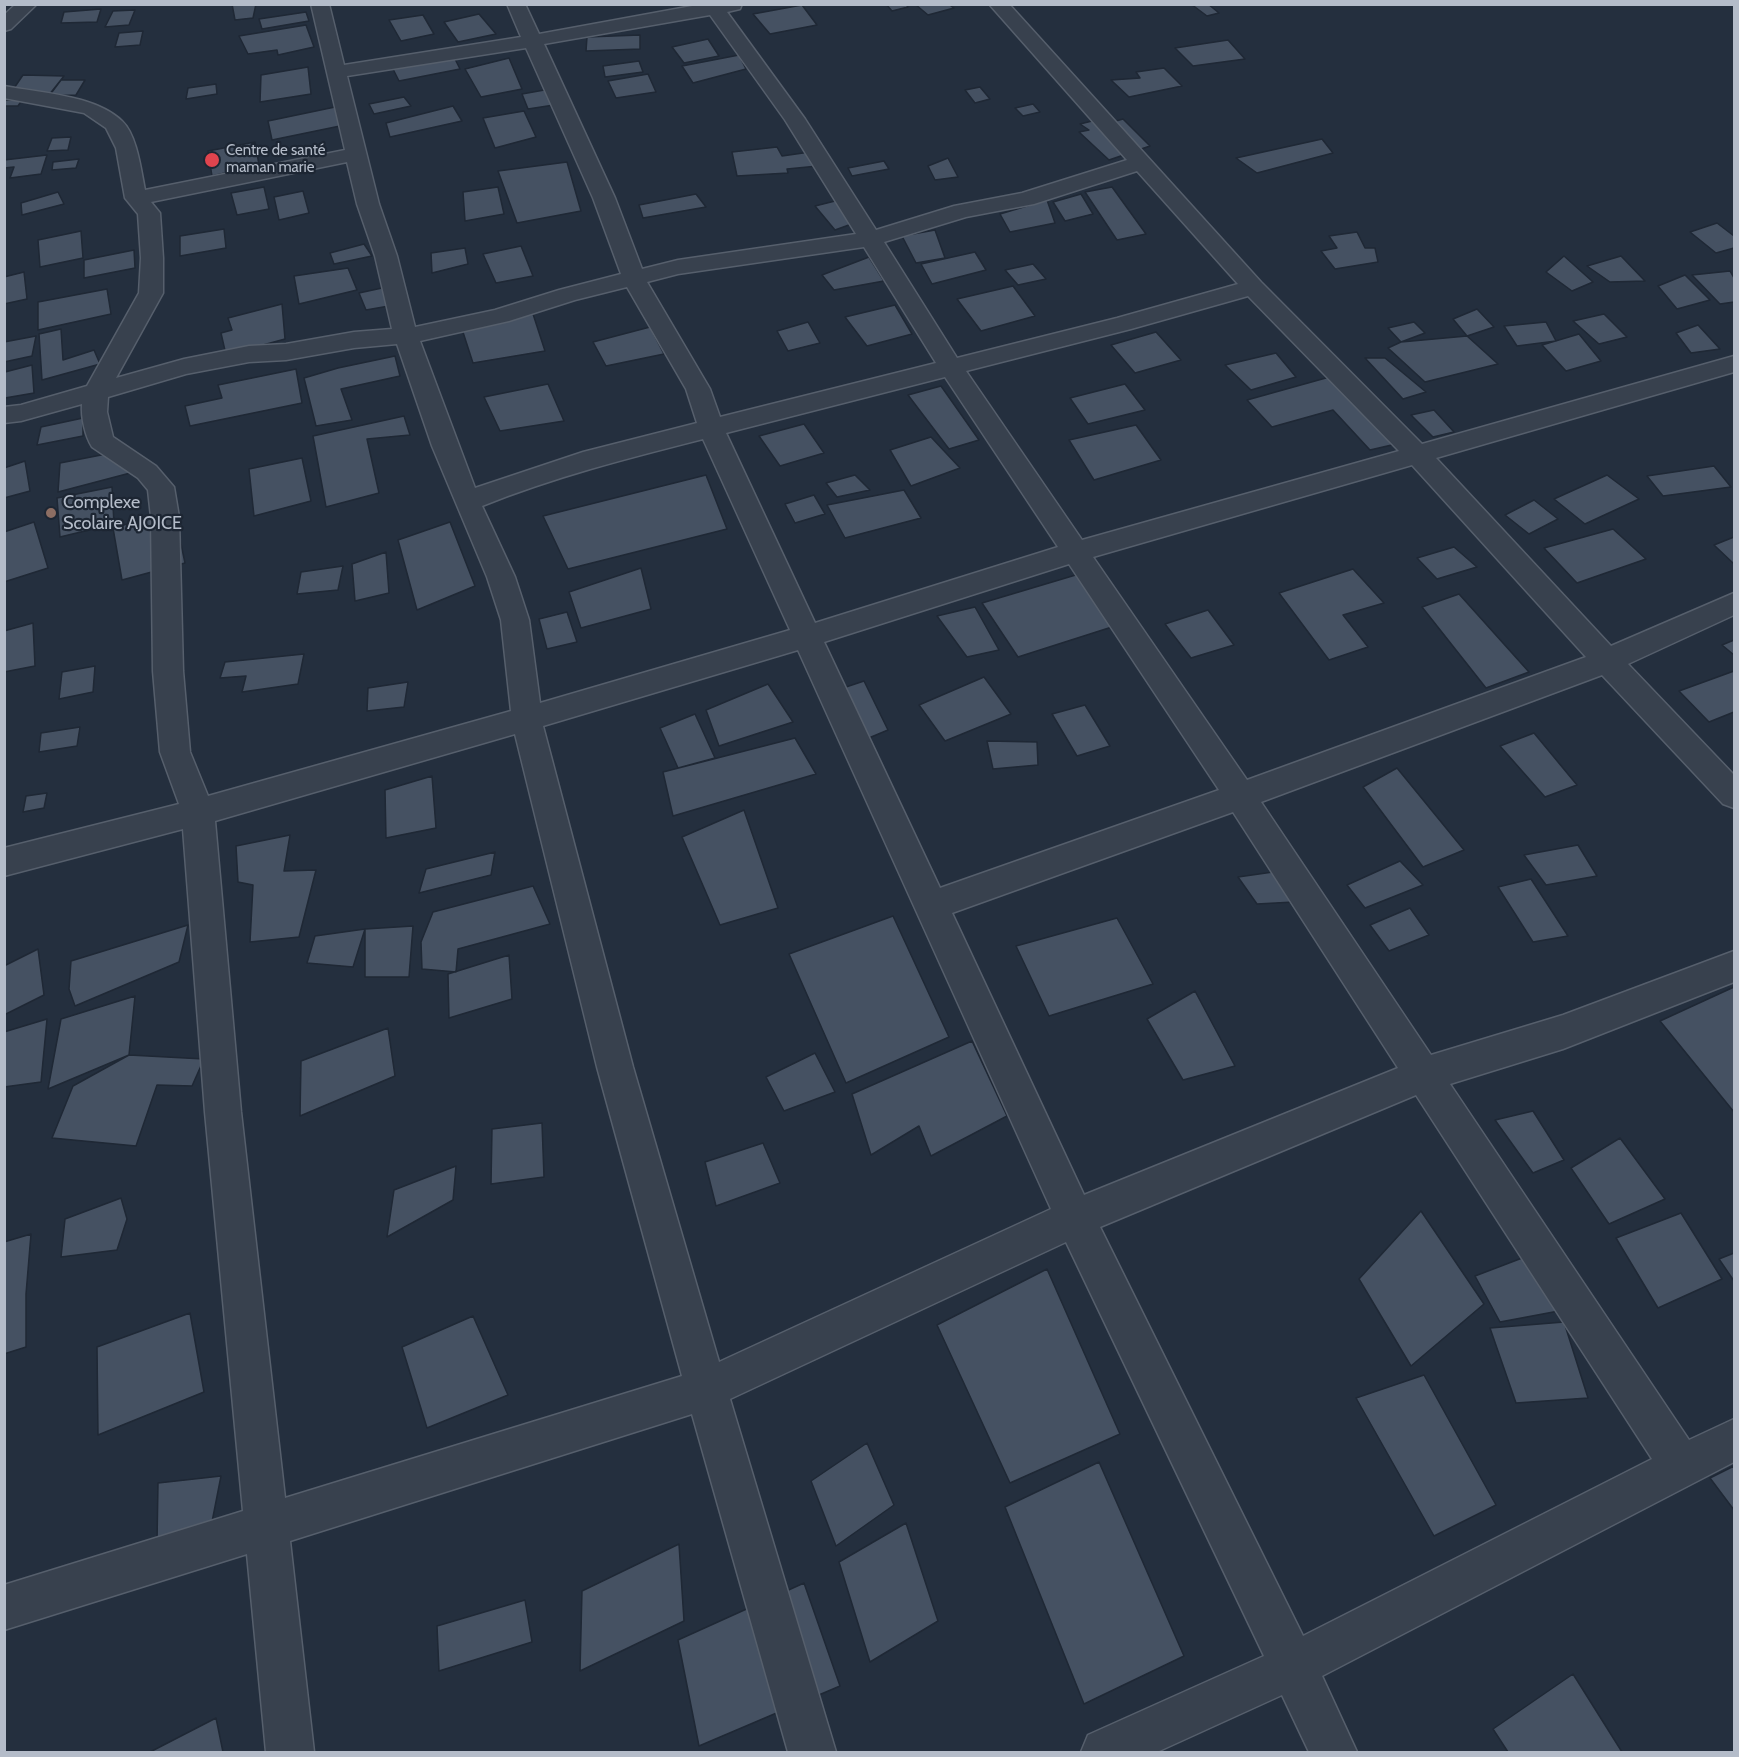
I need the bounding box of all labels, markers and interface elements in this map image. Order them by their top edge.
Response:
place label: Centre de santé maman marie [226,142,325,177]
marker: Centre de santé maman marie [203,151,221,169]
place label: Complexe Scolaire AJOICE [63,492,182,534]
marker: Complexe Scolaire AJOICE [44,506,58,520]

